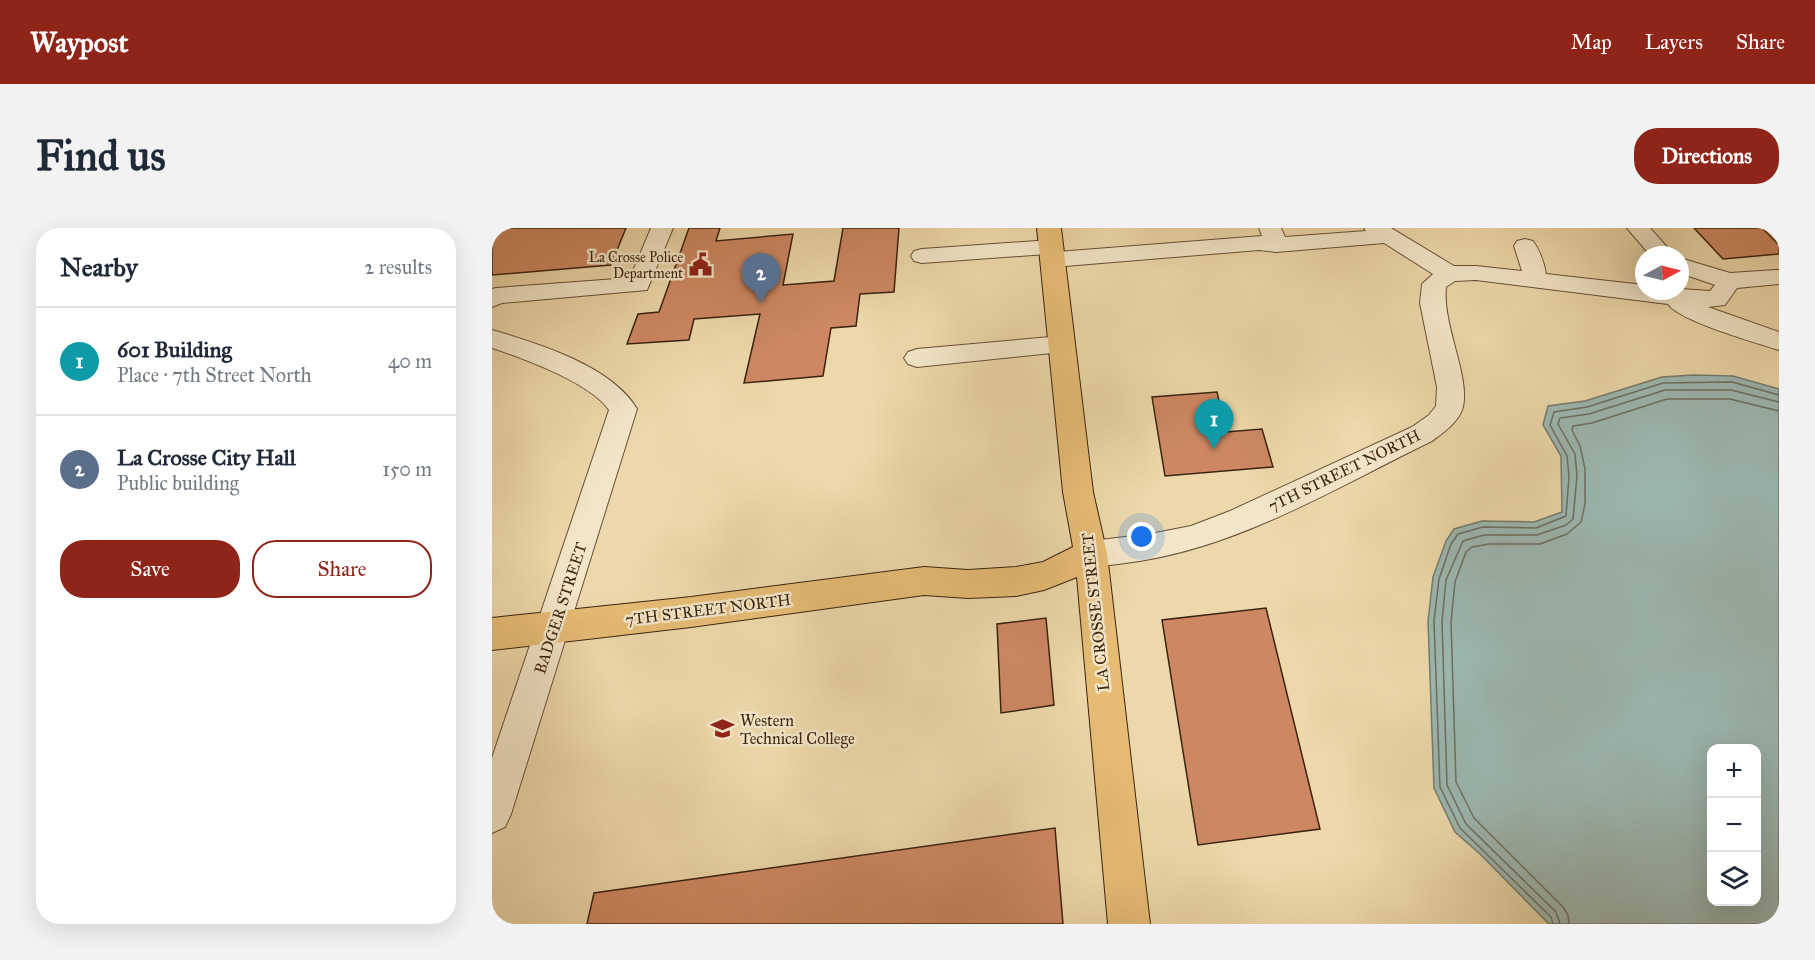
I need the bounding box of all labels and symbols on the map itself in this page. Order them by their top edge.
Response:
north arrow [1635,246,1689,300]
place label: La Crosse Police Department [589,249,683,282]
public building icon: La Crosse Police Department [688,252,714,278]
pin: 2 [742,254,780,303]
pin: 1 [1194,400,1234,449]
street label: 7TH STREET NORTH [1265,425,1423,516]
your location [1127,522,1156,551]
street label: LA CROSSE STREET [1078,532,1113,692]
street label: BADGER STREET [530,540,591,676]
street label: 7TH STREET NORTH [624,590,792,629]
place label: Western Technical College [740,711,855,749]
school or university icon: Western Technical College [709,716,735,742]

